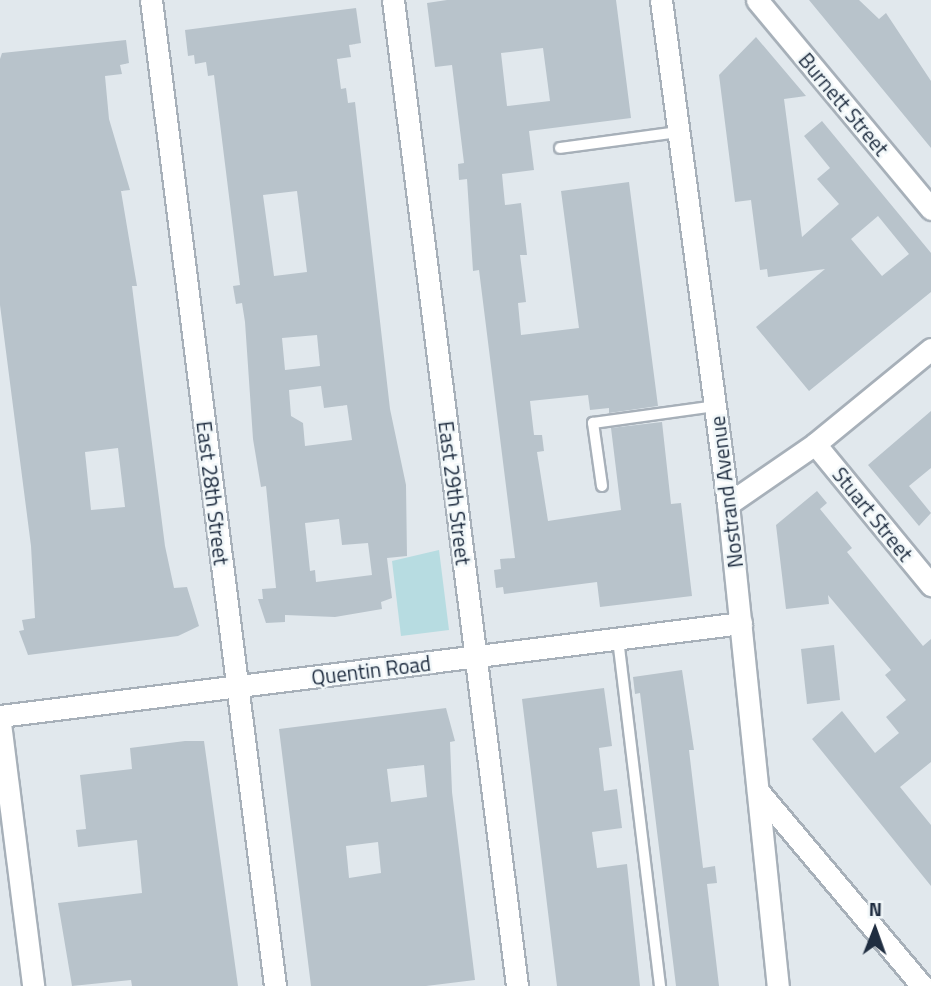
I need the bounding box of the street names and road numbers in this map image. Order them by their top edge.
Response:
street label: Burnett Street [794,47,894,161]
street label: Nostrand Avenue [704,415,748,569]
street label: East 28th Street [192,420,234,566]
street label: East 29th Street [434,420,476,566]
street label: Stuart Street [827,462,919,566]
street label: Quentin Road [310,650,432,690]

